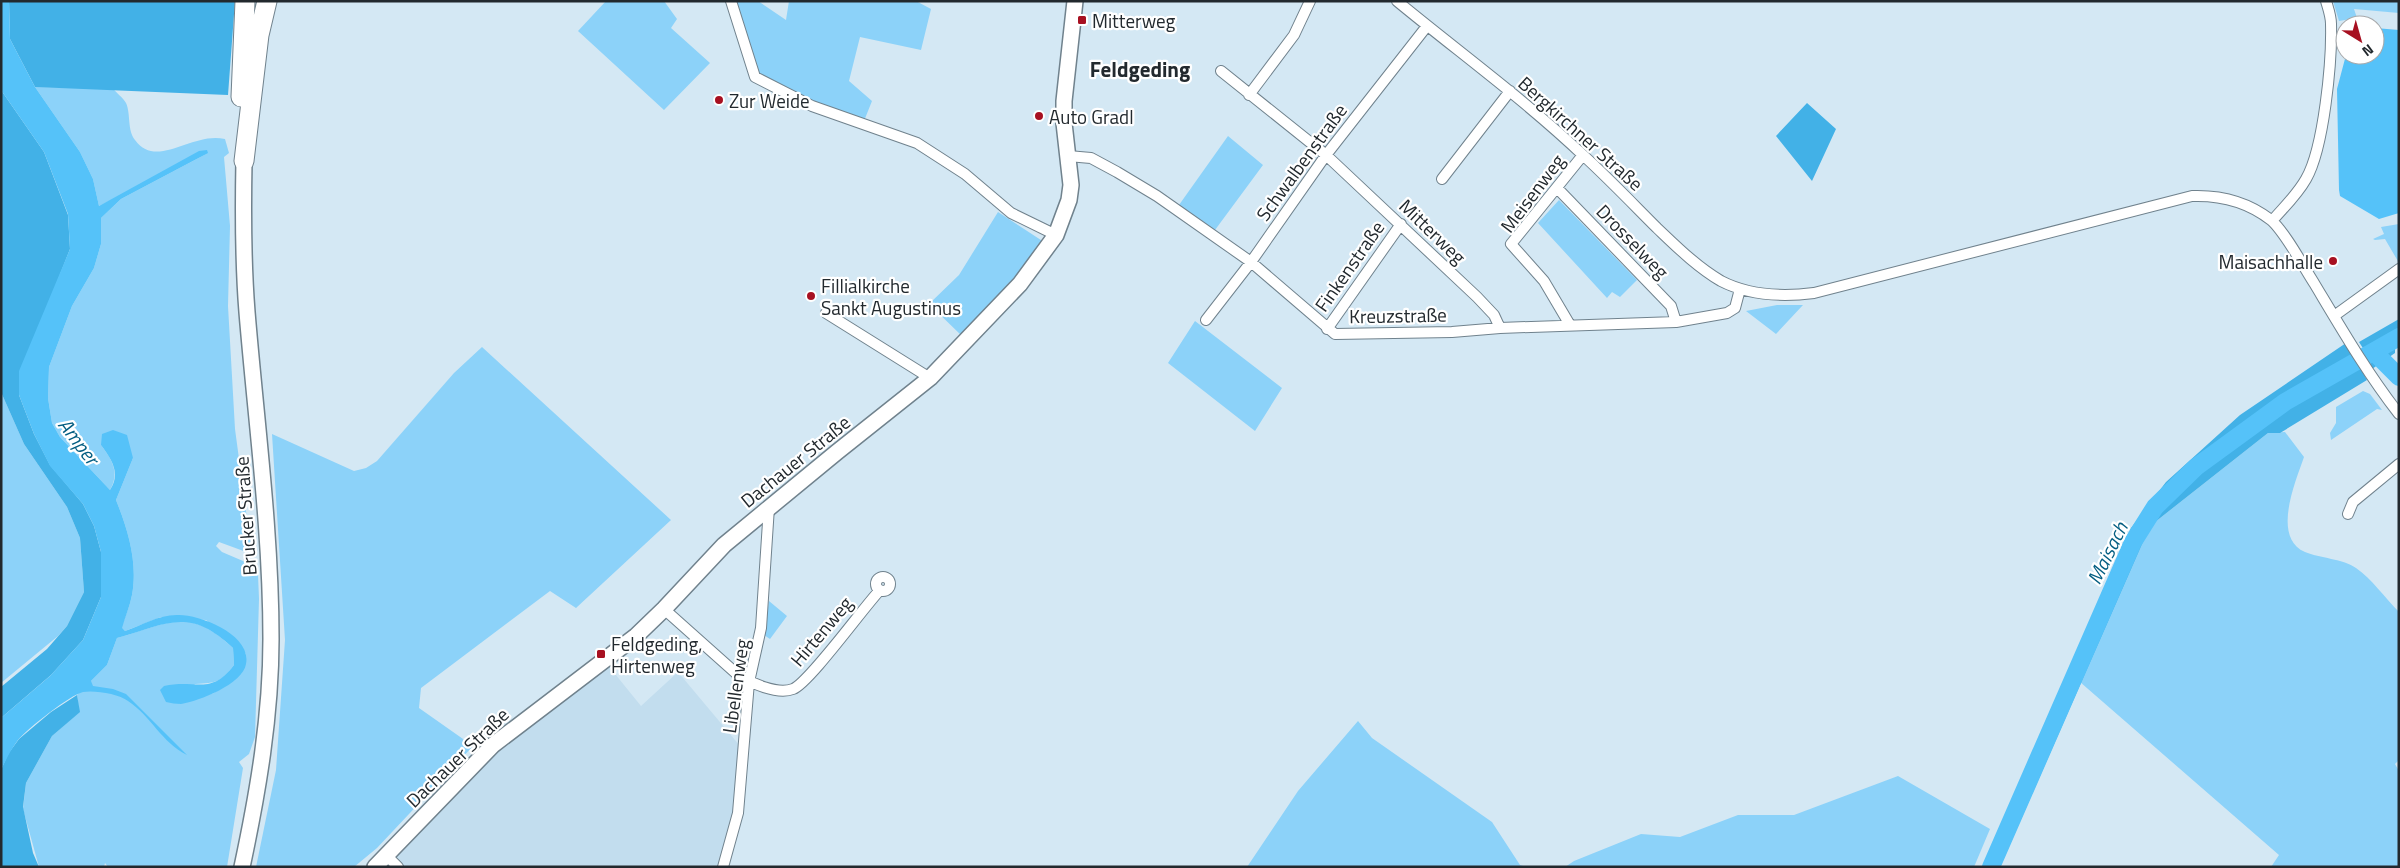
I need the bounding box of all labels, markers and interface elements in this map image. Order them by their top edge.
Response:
place label: Mitterweg [1092,6,1176,35]
marker: Mitterweg [1076,14,1088,26]
north arrow [2335,15,2385,65]
text: N [2358,39,2378,62]
district label: Feldgeding [1090,53,1190,85]
street label: Bergkirchner Straße [1512,69,1650,197]
place label: Zur Weide [729,86,810,115]
marker: Zur Weide [713,94,725,106]
street label: Schwalbenstraße [1248,97,1354,227]
place label: Auto Gradl [1049,102,1134,131]
marker: Auto Gradl [1033,110,1045,122]
street label: Meisenweg [1493,147,1571,238]
street label: Mitterweg [1393,192,1473,271]
street label: Drosselweg [1590,197,1676,285]
street label: Finkenstraße [1307,215,1391,317]
place label: Maisachhalle [2218,247,2323,276]
marker: Maisachhalle [2327,255,2339,267]
place label: Fillialkirche Sankt Augustinus [821,271,961,322]
marker: Fillialkirche Sankt Augustinus [805,290,817,302]
street label: Kreuzstraße [1349,300,1447,330]
street label: Dachauer Straße [734,408,856,514]
water label: Amper [51,411,109,473]
street label: Brucker Straße [226,456,264,576]
water label: Maisach [2079,516,2136,590]
street label: Hirtenweg [783,589,859,672]
place label: Feldgeding, Hirtenweg [611,629,702,680]
street label: Libellenweg [714,637,756,735]
marker: Feldgeding, Hirtenweg [595,648,607,660]
street label: Dachauer Straße [399,700,515,814]

